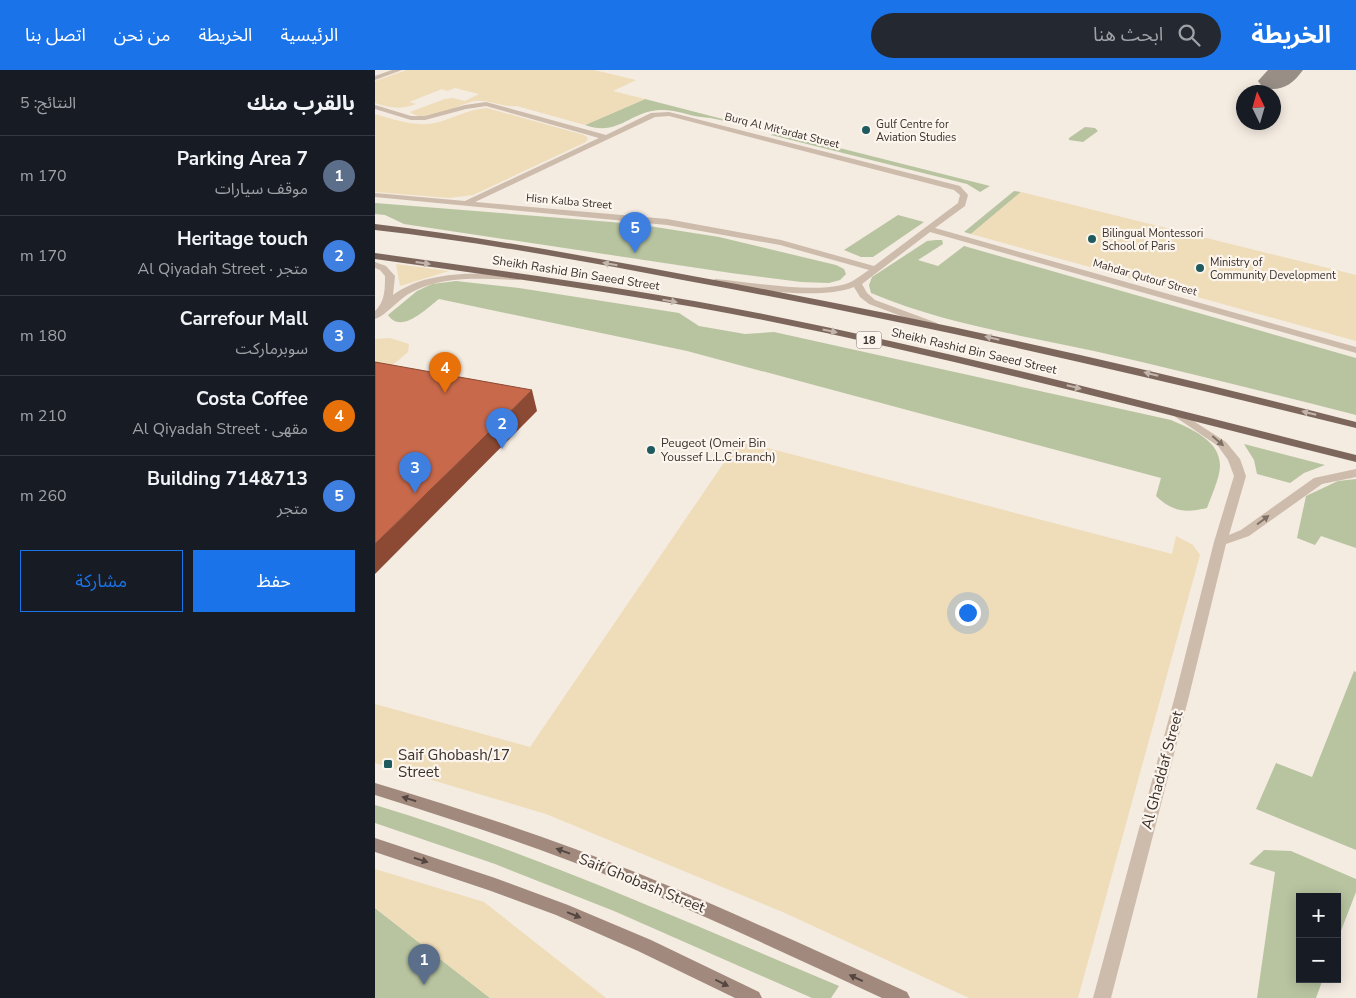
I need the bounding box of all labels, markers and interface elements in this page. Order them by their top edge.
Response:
search box [871,13,1221,58]
text: الخريطة [1251,19,1331,51]
icon: search [1175,21,1203,49]
text: ابحث هنا [1093,22,1163,48]
text: اتصل بنا [25,23,86,47]
text: من نحن [114,23,170,47]
text: الخريطة [198,23,252,47]
text: الرئيسية [280,23,338,47]
north arrow [1236,85,1281,130]
text: بالقرب منك [247,89,355,117]
text: النتائج: 5 [20,92,76,114]
street label: Burq Al Mit'ardat Street [723,109,841,152]
place label: Gulf Centre for Aviation Studies [876,117,956,145]
marker: Gulf Centre for Aviation Studies [860,124,872,136]
text: Parking Area 7 [177,146,308,172]
text: 170 m [20,165,67,187]
text: 1 [334,165,344,187]
text: موقف سيارات [215,178,308,200]
street label: Hisn Kalba Street [525,190,613,213]
pin: 5 [619,212,651,253]
text: Heritage touch [177,226,308,252]
place label: Bilingual Montessori School of Paris [1102,226,1203,254]
marker: Bilingual Montessori School of Paris [1086,233,1098,245]
text: 170 m [20,245,67,267]
text: 2 [334,245,344,267]
street label: Sheikh Rashid Bin Saeed Street [491,252,662,294]
street label: Mahdar Qutouf Street [1091,255,1199,300]
place label: Ministry of Community Development [1210,255,1336,283]
text: متجر · Al Qiyadah Street [138,258,308,280]
one-way arrow [416,259,432,267]
one-way arrow [601,259,617,267]
marker: Ministry of Community Development [1194,262,1206,274]
one-way arrow [663,297,679,305]
text: Carrefour Mall [180,306,308,332]
street label: Sheikh Rashid Bin Saeed Street [890,324,1059,378]
text: 180 m [20,325,67,347]
text: 3 [334,325,344,347]
one-way arrow [822,328,838,336]
road number: 18 [857,332,881,348]
one-way arrow [985,334,1000,342]
text: سوبرماركت [236,338,308,360]
pin: 4 [429,352,461,393]
one-way arrow [1143,370,1158,378]
one-way arrow [1066,383,1081,391]
text: Costa Coffee [196,386,308,412]
text: 210 m [20,405,67,427]
text: 4 [334,405,344,427]
pin: 2 [486,408,518,449]
one-way arrow [1301,408,1316,416]
text: مقهى · Al Qiyadah Street [132,418,308,440]
place label: Peugeot (Omeir Bin Youssef L.L.C branch) [660,435,776,465]
one-way arrow [1211,435,1223,447]
marker: Peugeot (Omeir Bin Youssef L.L.C branch) [645,444,657,456]
pin: 3 [399,452,431,493]
text: Building 714&713 [147,466,308,492]
text: 260 m [20,485,67,507]
text: 5 [334,485,344,507]
text: متجر [277,498,308,520]
one-way arrow [1256,515,1269,526]
button: مشاركة [20,550,183,612]
button: حفظ [193,550,355,612]
your location [955,600,981,626]
street label: Al Ghaddaf Street [1137,708,1188,831]
place label: Saif Ghobash/17 Street [398,745,510,782]
marker: Saif Ghobash/17 Street [382,758,394,770]
one-way arrow [401,794,416,802]
one-way arrow [555,847,570,854]
street label: Saif Ghobash Street [576,849,709,918]
one-way arrow [414,857,429,865]
map controls [1296,893,1341,983]
button: + [1296,893,1341,938]
one-way arrow [567,911,581,919]
button: − [1296,938,1341,983]
pin: 1 [408,944,440,985]
one-way arrow [849,973,863,981]
one-way arrow [715,979,729,987]

